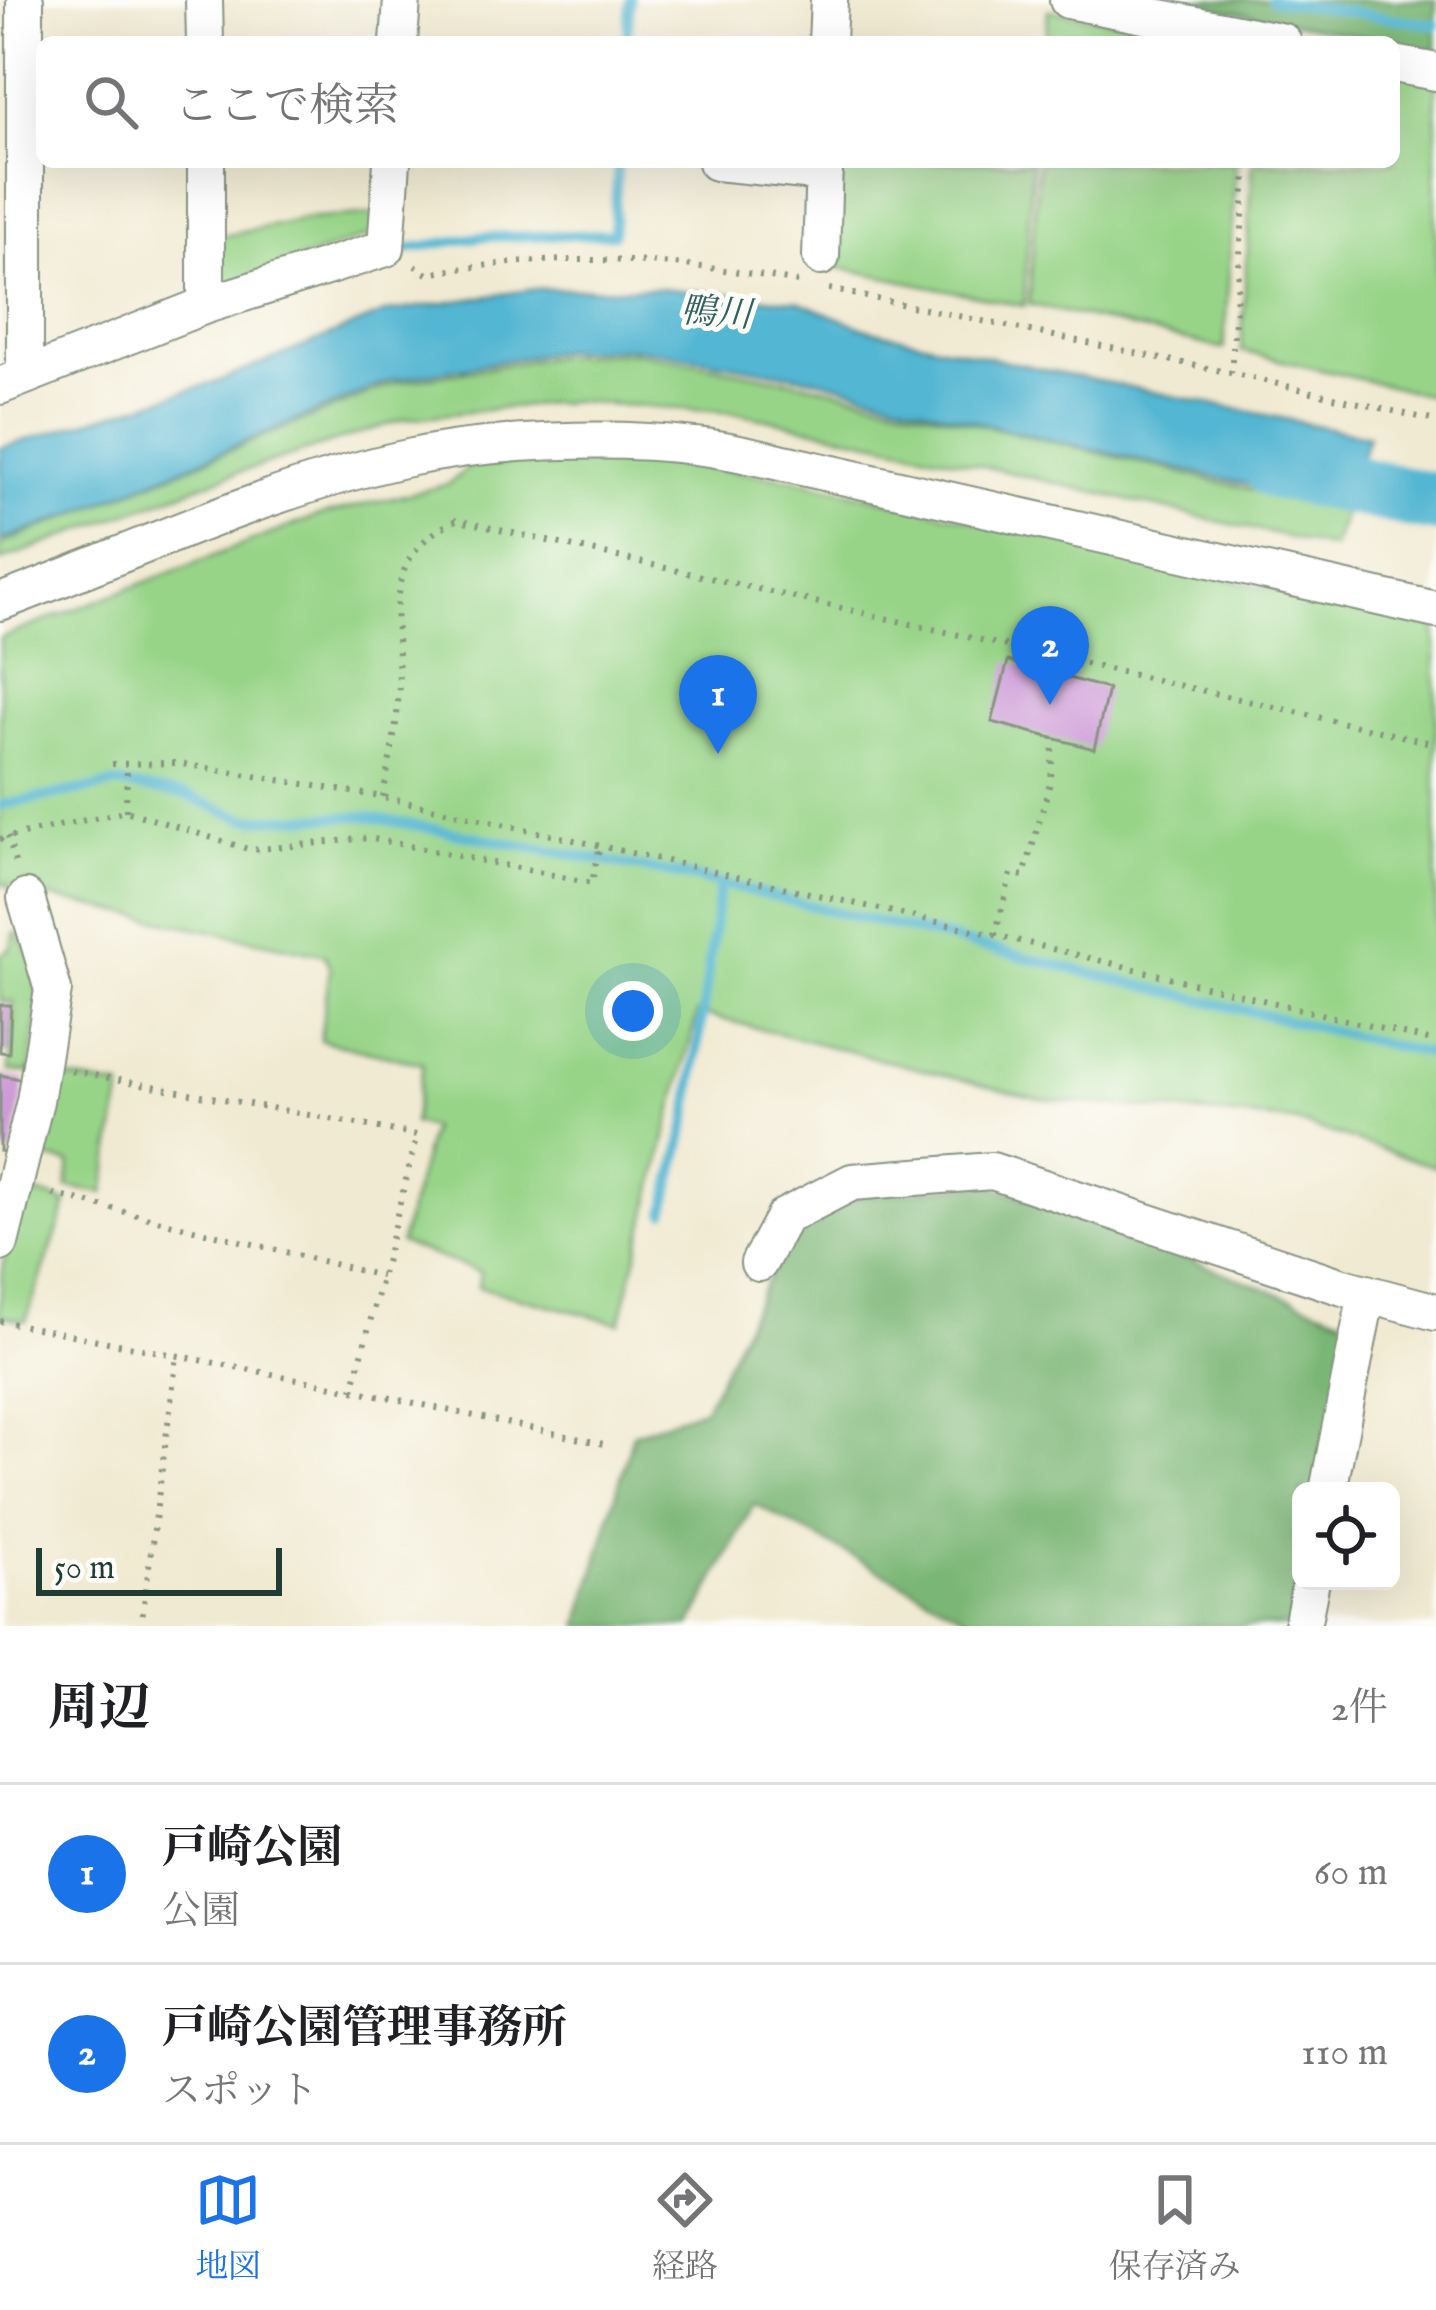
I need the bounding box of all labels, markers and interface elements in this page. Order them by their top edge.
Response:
search box [36,36,1400,168]
icon: search [78,69,144,135]
text: ここで検索 [174,79,399,136]
water label: 鴨川 [678,289,757,340]
pin: 2 [1011,606,1089,705]
pin: 1 [679,655,757,754]
your location [603,981,663,1041]
map controls [1292,1482,1400,1590]
button: locate [1292,1482,1400,1590]
scale bar [36,1542,282,1595]
text: 50 m [54,1548,115,1590]
text: 周辺 [48,1678,150,1743]
text: 2件 [1331,1685,1388,1734]
text: 戸崎公園 [162,1821,342,1878]
text: 1 [80,1849,94,1898]
text: 60 m [1314,1849,1388,1898]
text: 公園 [162,1888,240,1937]
text: 戸崎公園管理事務所 [162,2001,567,2058]
text: 2 [78,2029,96,2078]
text: 110 m [1301,2029,1388,2078]
text: スポット [162,2068,318,2117]
tab: 地図 [195,2167,261,2289]
tab: 経路 [652,2167,718,2289]
tab: 保存済み [1109,2167,1241,2289]

